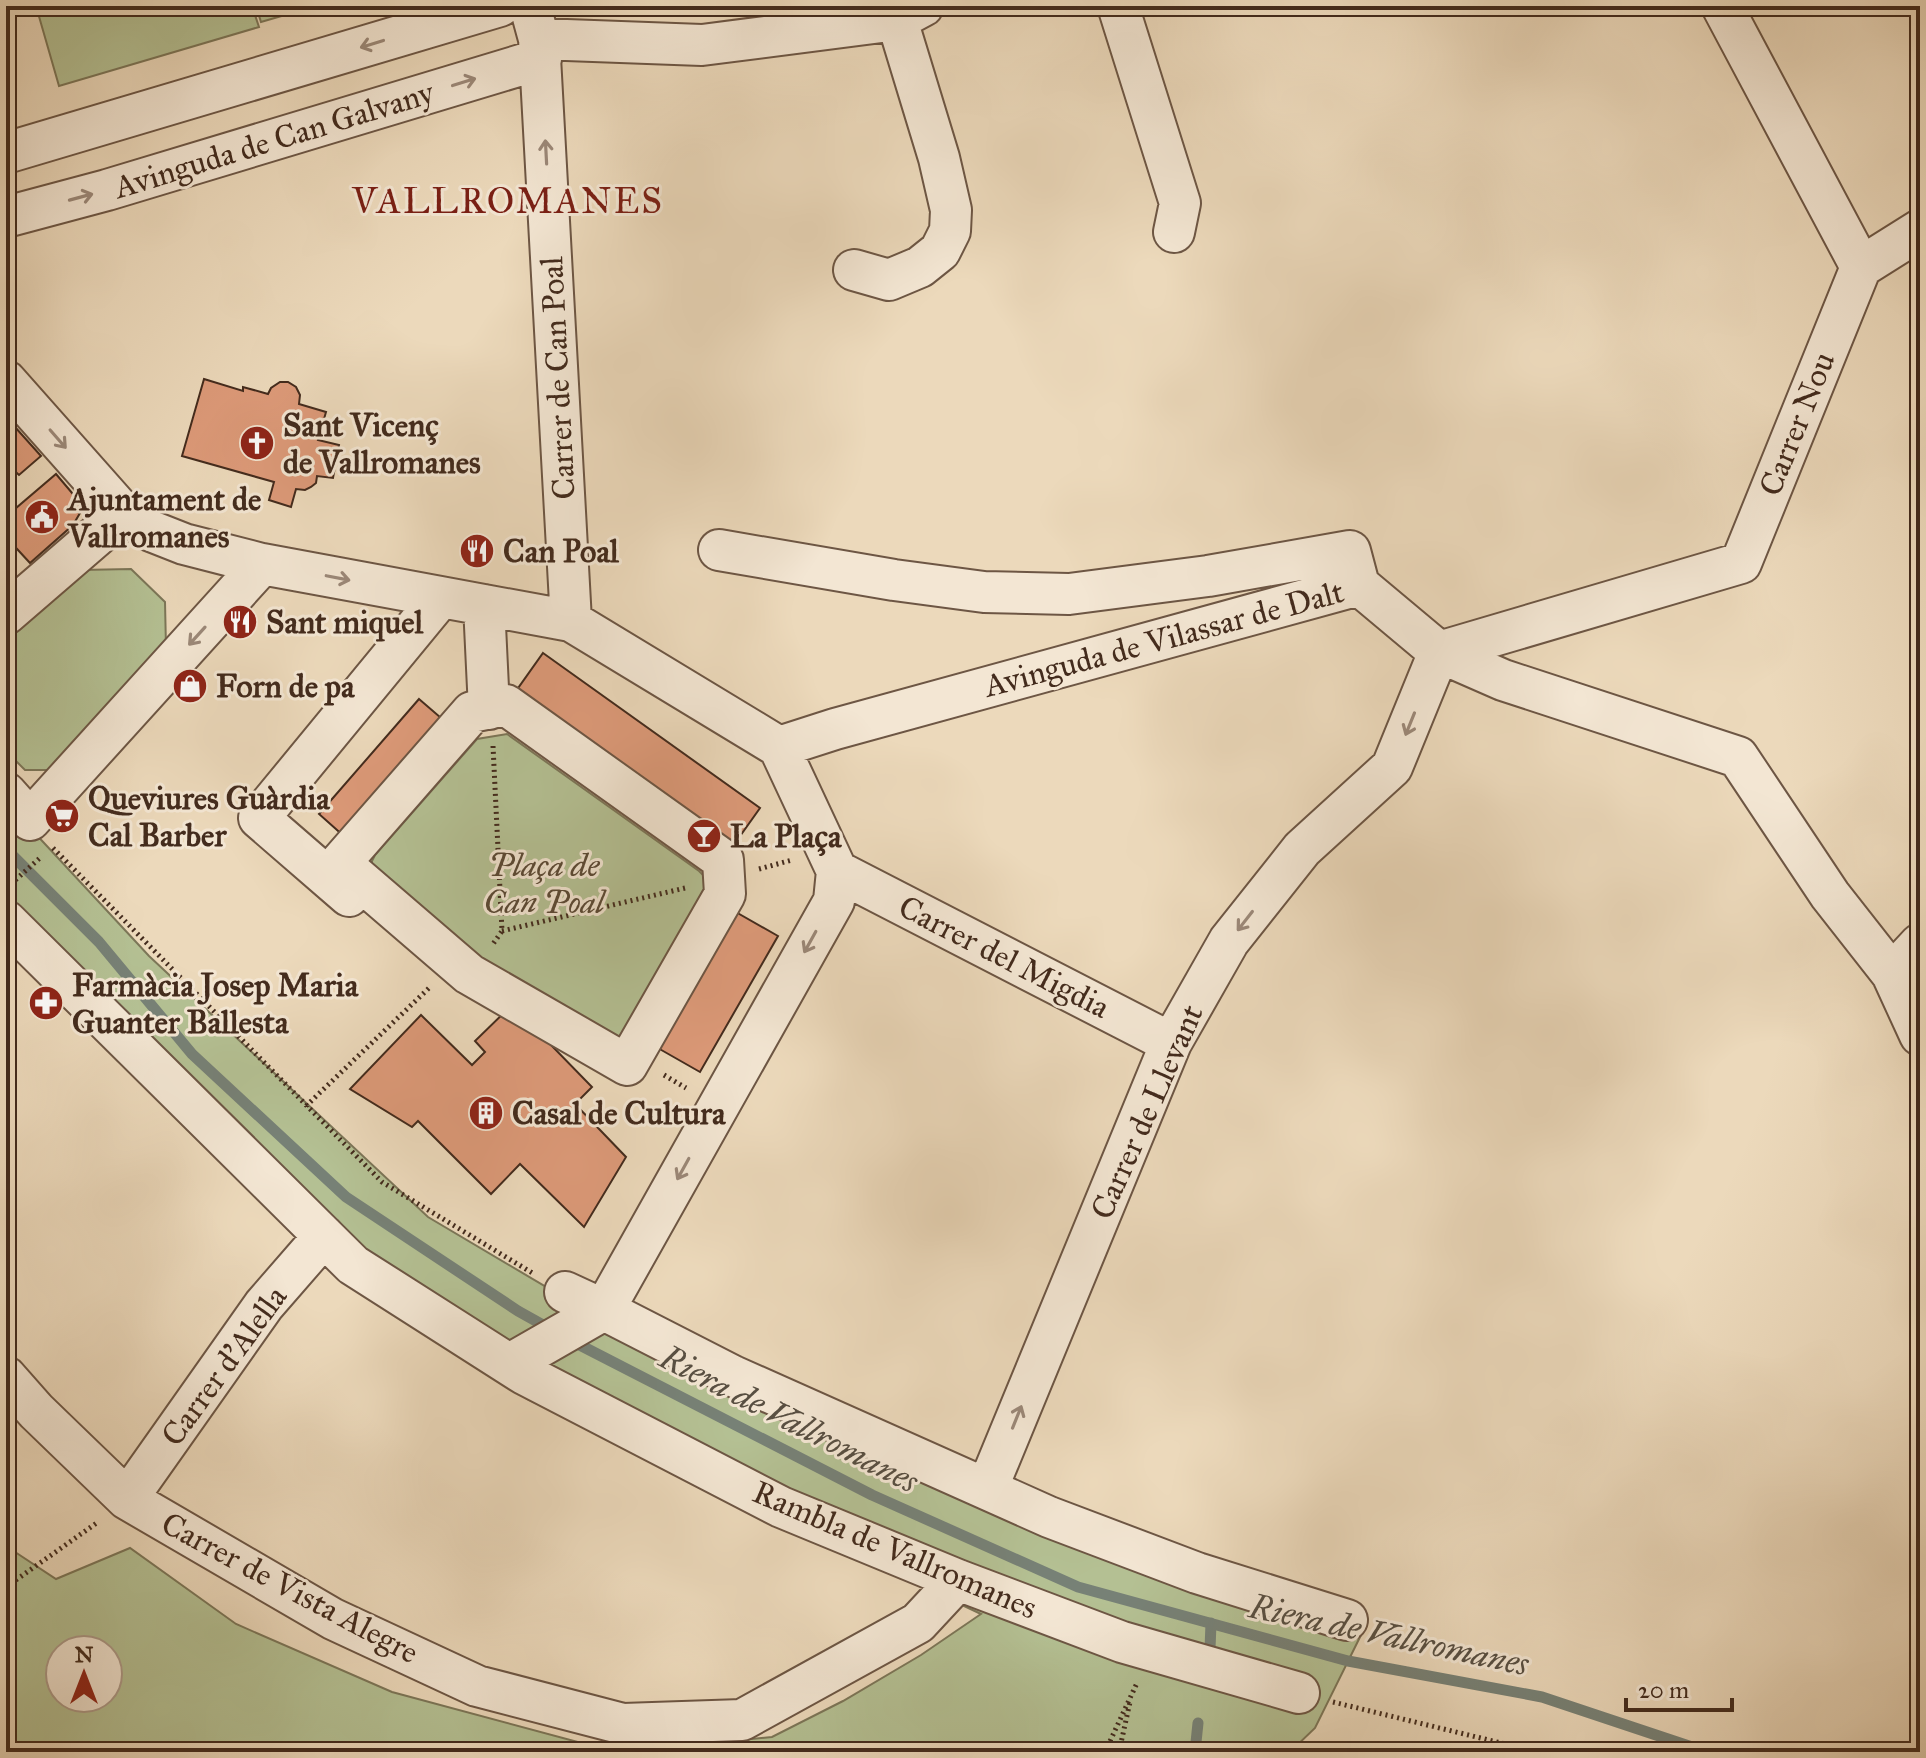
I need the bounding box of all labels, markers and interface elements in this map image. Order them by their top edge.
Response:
one-way arrow [359,37,385,52]
street label: Avinguda de Can Galvany [108,73,439,208]
one-way arrow [451,74,477,89]
one-way arrow [538,139,553,166]
district label: VALLROMANES [351,179,664,223]
one-way arrow [68,189,94,204]
street label: Carrer de Can Poal [532,255,584,500]
street label: Carrer Nou [1751,347,1843,501]
place label: Sant Vicenç de Vallromanes [283,406,481,482]
church icon: Sant Vicenç de Vallromanes [238,424,276,462]
one-way arrow [48,429,66,449]
place label: Ajuntament de Vallromanes [66,480,261,556]
public building icon: Ajuntament de Vallromanes [23,498,61,536]
restaurant icon: Can Poal [458,532,496,570]
place label: Can Poal [503,532,620,571]
one-way arrow [325,572,351,587]
street label: Avinguda de Vilassar de Dalt [978,572,1348,706]
restaurant icon: Sant miquel [221,603,259,641]
place label: Sant miquel [266,603,425,642]
one-way arrow [187,626,206,646]
shop icon: Forn de pa [171,667,209,705]
place label: Forn de pa [216,667,356,706]
one-way arrow [1401,711,1416,736]
place label: Queviures Guàrdia Cal Barber [88,779,331,855]
supermarket icon: Queviures Guàrdia Cal Barber [43,797,81,835]
bar icon: La Plaça [685,817,723,855]
place label: La Plaça [730,817,843,857]
park label: Plaça de Can Poal [484,846,607,922]
street label: Carrer del Migdia [892,887,1116,1027]
one-way arrow [1236,910,1254,931]
one-way arrow [802,930,818,954]
place label: Farmàcia Josep Maria Guanter Ballesta [72,966,360,1042]
pharmacy icon: Farmàcia Josep Maria Guanter Ballesta [27,984,65,1022]
street label: Carrer de Llevant [1082,999,1212,1225]
building icon: Casal de Cultura [467,1094,505,1132]
place label: Casal de Cultura [512,1094,727,1133]
one-way arrow [675,1157,691,1180]
street label: Carrer d'Alella [153,1278,295,1454]
water label: Riera de Vallromanes [652,1336,926,1502]
one-way arrow [1010,1405,1025,1430]
street label: Rambla de Vallromanes [747,1472,1043,1628]
street label: Carrer de Vista Alegre [155,1504,425,1672]
water label: Riera de Vallromanes [1245,1585,1533,1685]
north arrow [44,1634,124,1714]
text: N [75,1641,94,1668]
scale bar [1626,1662,1732,1712]
text: 20 m [1638,1675,1689,1705]

